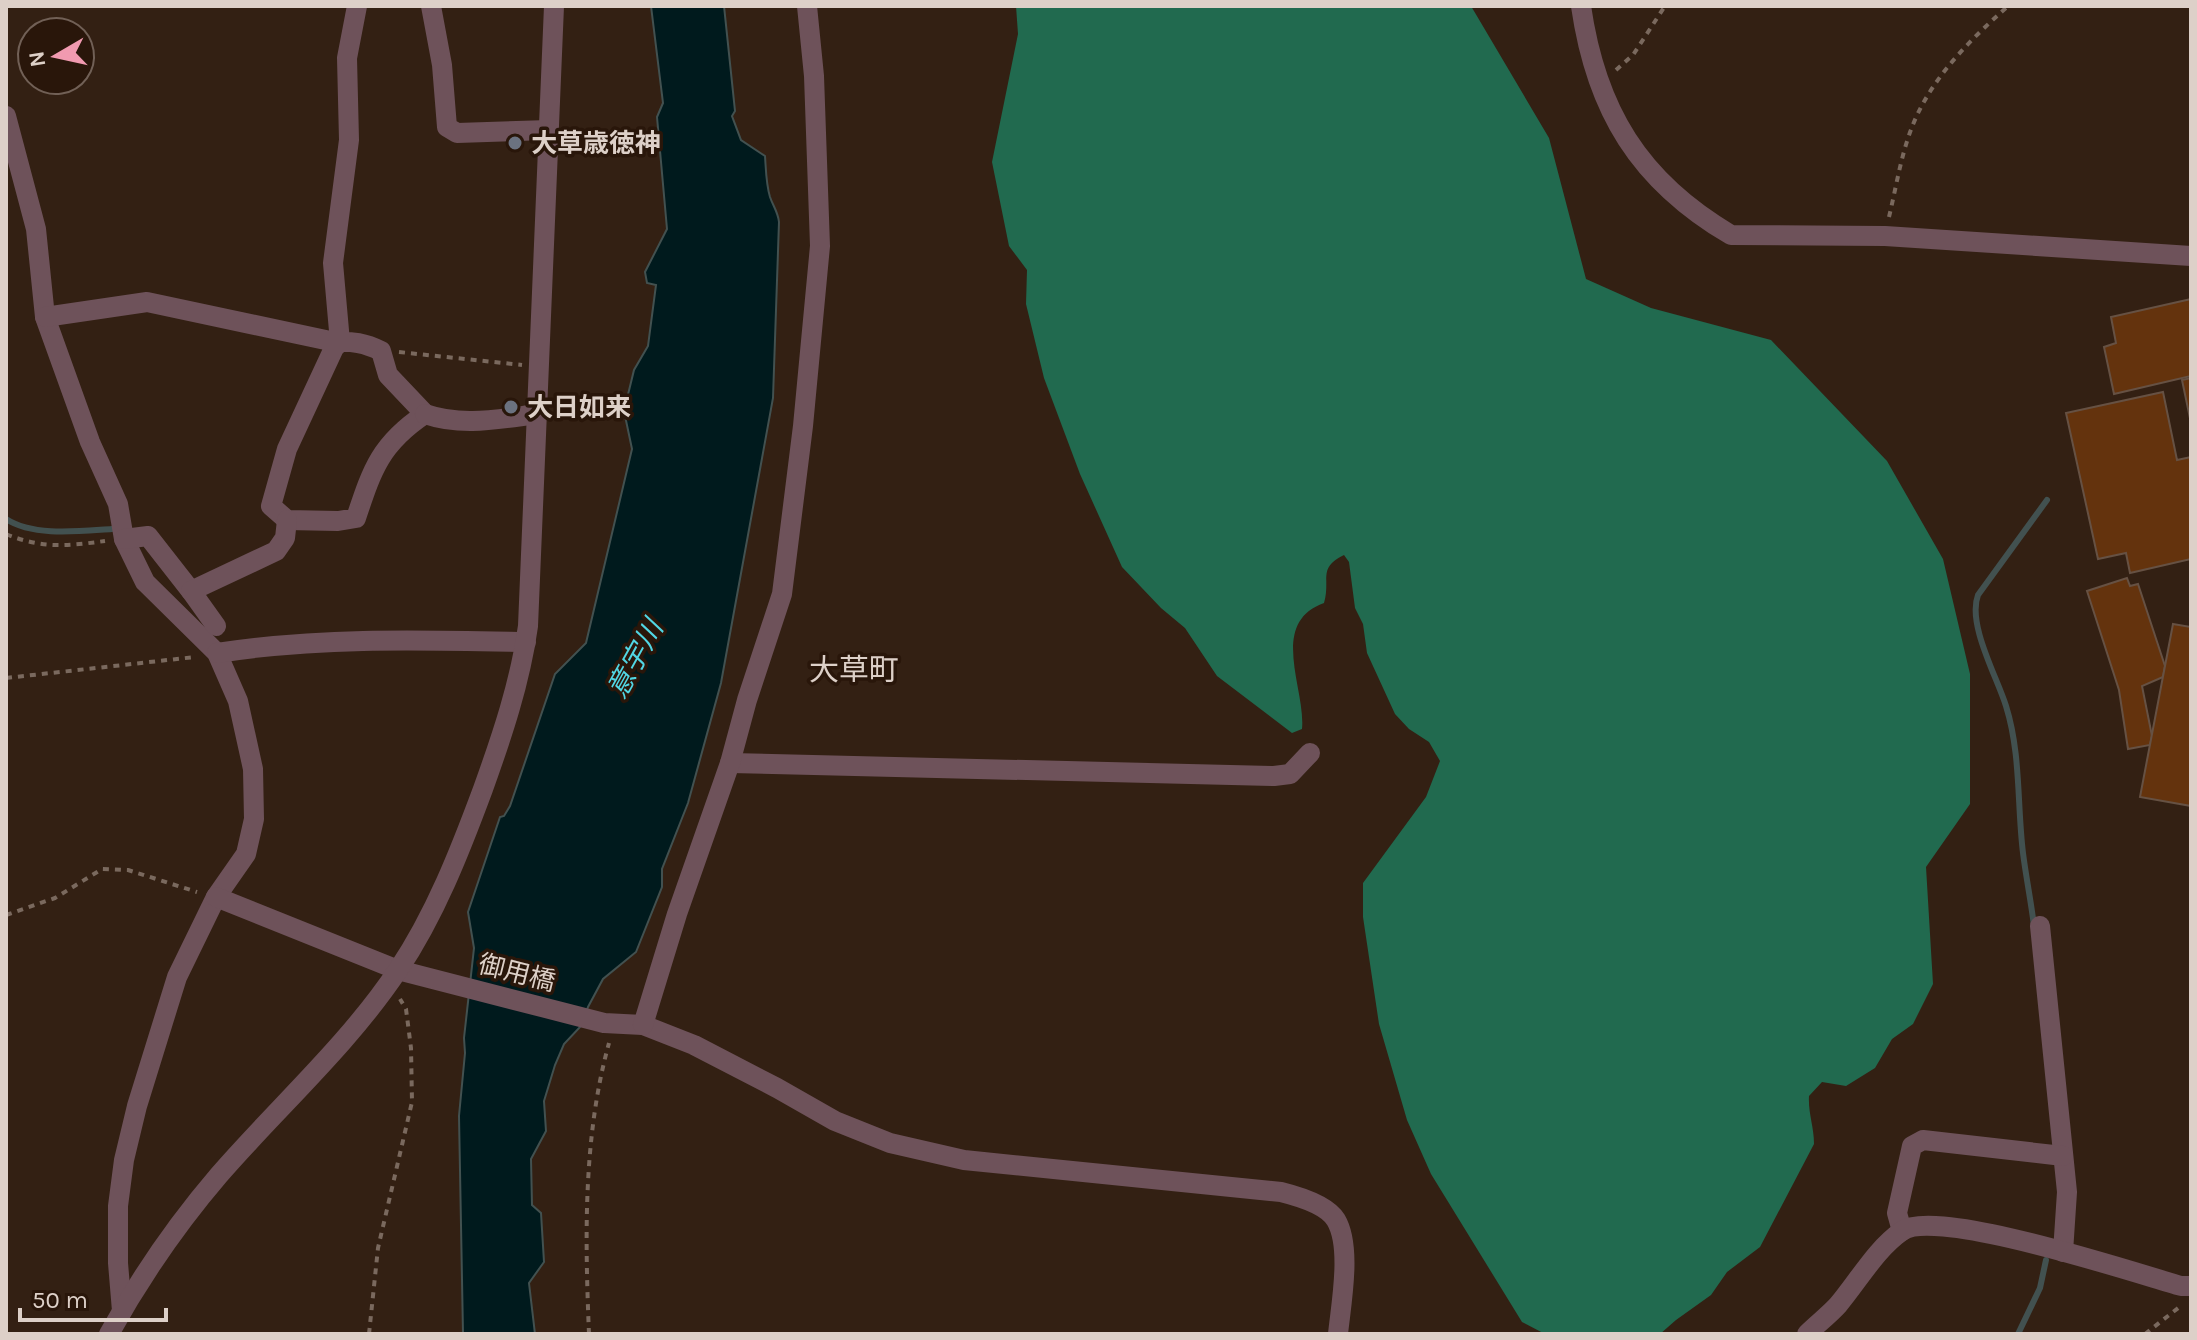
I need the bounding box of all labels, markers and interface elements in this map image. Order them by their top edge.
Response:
north arrow [16,16,96,96]
text: N [23,49,51,69]
place label: 大草歳徳神 [531,128,661,159]
marker: 大草歳徳神 [506,134,524,152]
place label: 大日如来 [527,392,631,423]
marker: 大日如来 [502,398,520,416]
water label: 意宇川 [600,612,671,704]
district label: 大草町 [809,652,899,688]
street label: 御用橋 [475,949,559,997]
scale bar [20,1272,166,1322]
text: 50 m [32,1286,88,1314]

